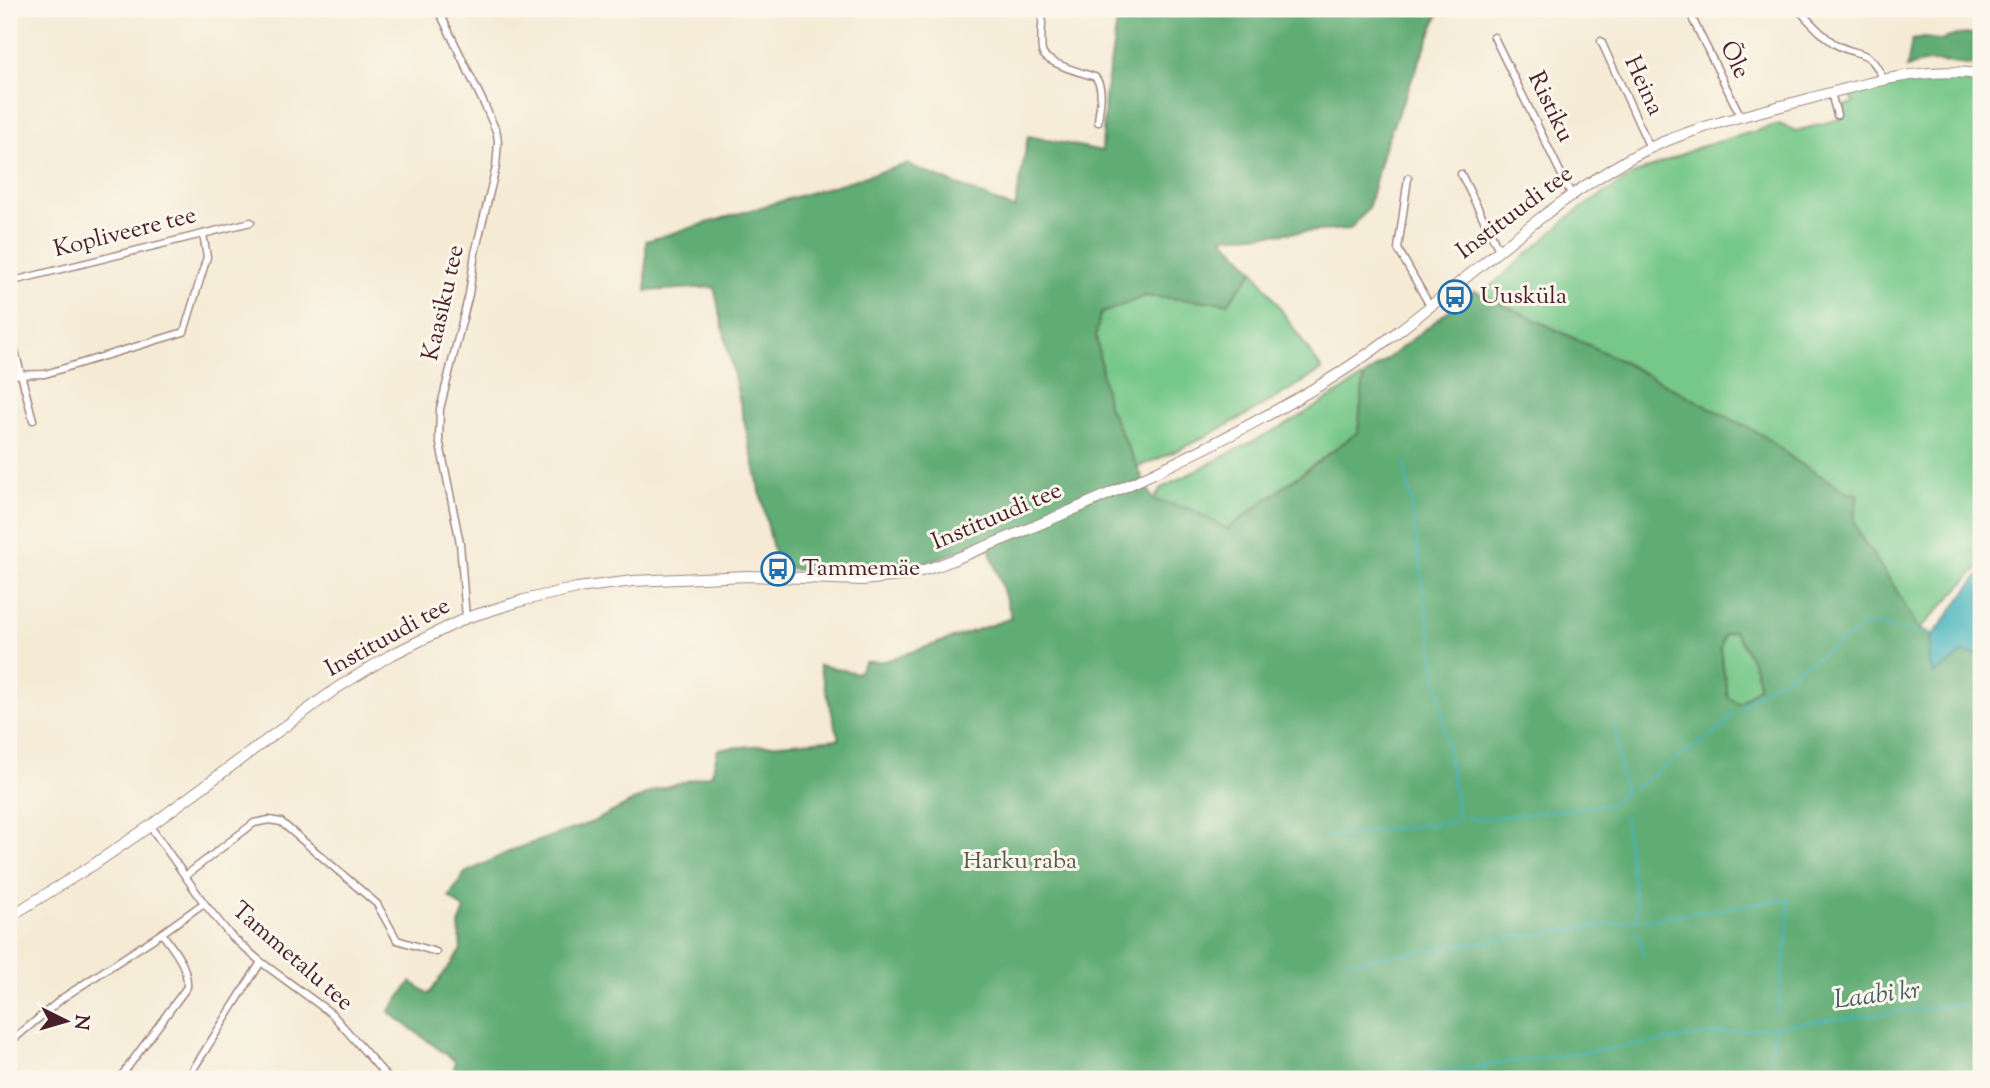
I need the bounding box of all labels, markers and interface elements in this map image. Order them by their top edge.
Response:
street label: Õle [1710,35,1758,85]
street label: Heina [1614,51,1672,121]
street label: Ristiku [1518,66,1582,148]
street label: Instituudi tee [1450,158,1580,268]
street label: Kopliveere tee [50,199,200,267]
street label: Kaasiku tee [414,242,474,364]
bus stop icon: Uusküla [1436,278,1474,316]
place label: Uusküla [1480,280,1567,314]
street label: Instituudi tee [927,474,1067,560]
bus stop icon: Tammemäe [759,550,797,588]
place label: Tammemäe [802,552,920,586]
street label: Instituudi tee [319,590,457,686]
park label: Harku raba [963,845,1077,879]
street label: Tammetalu tee [224,894,360,1020]
water label: Laabi kr [1832,972,1922,1020]
north arrow [32,986,102,1056]
text: N [66,1014,95,1031]

